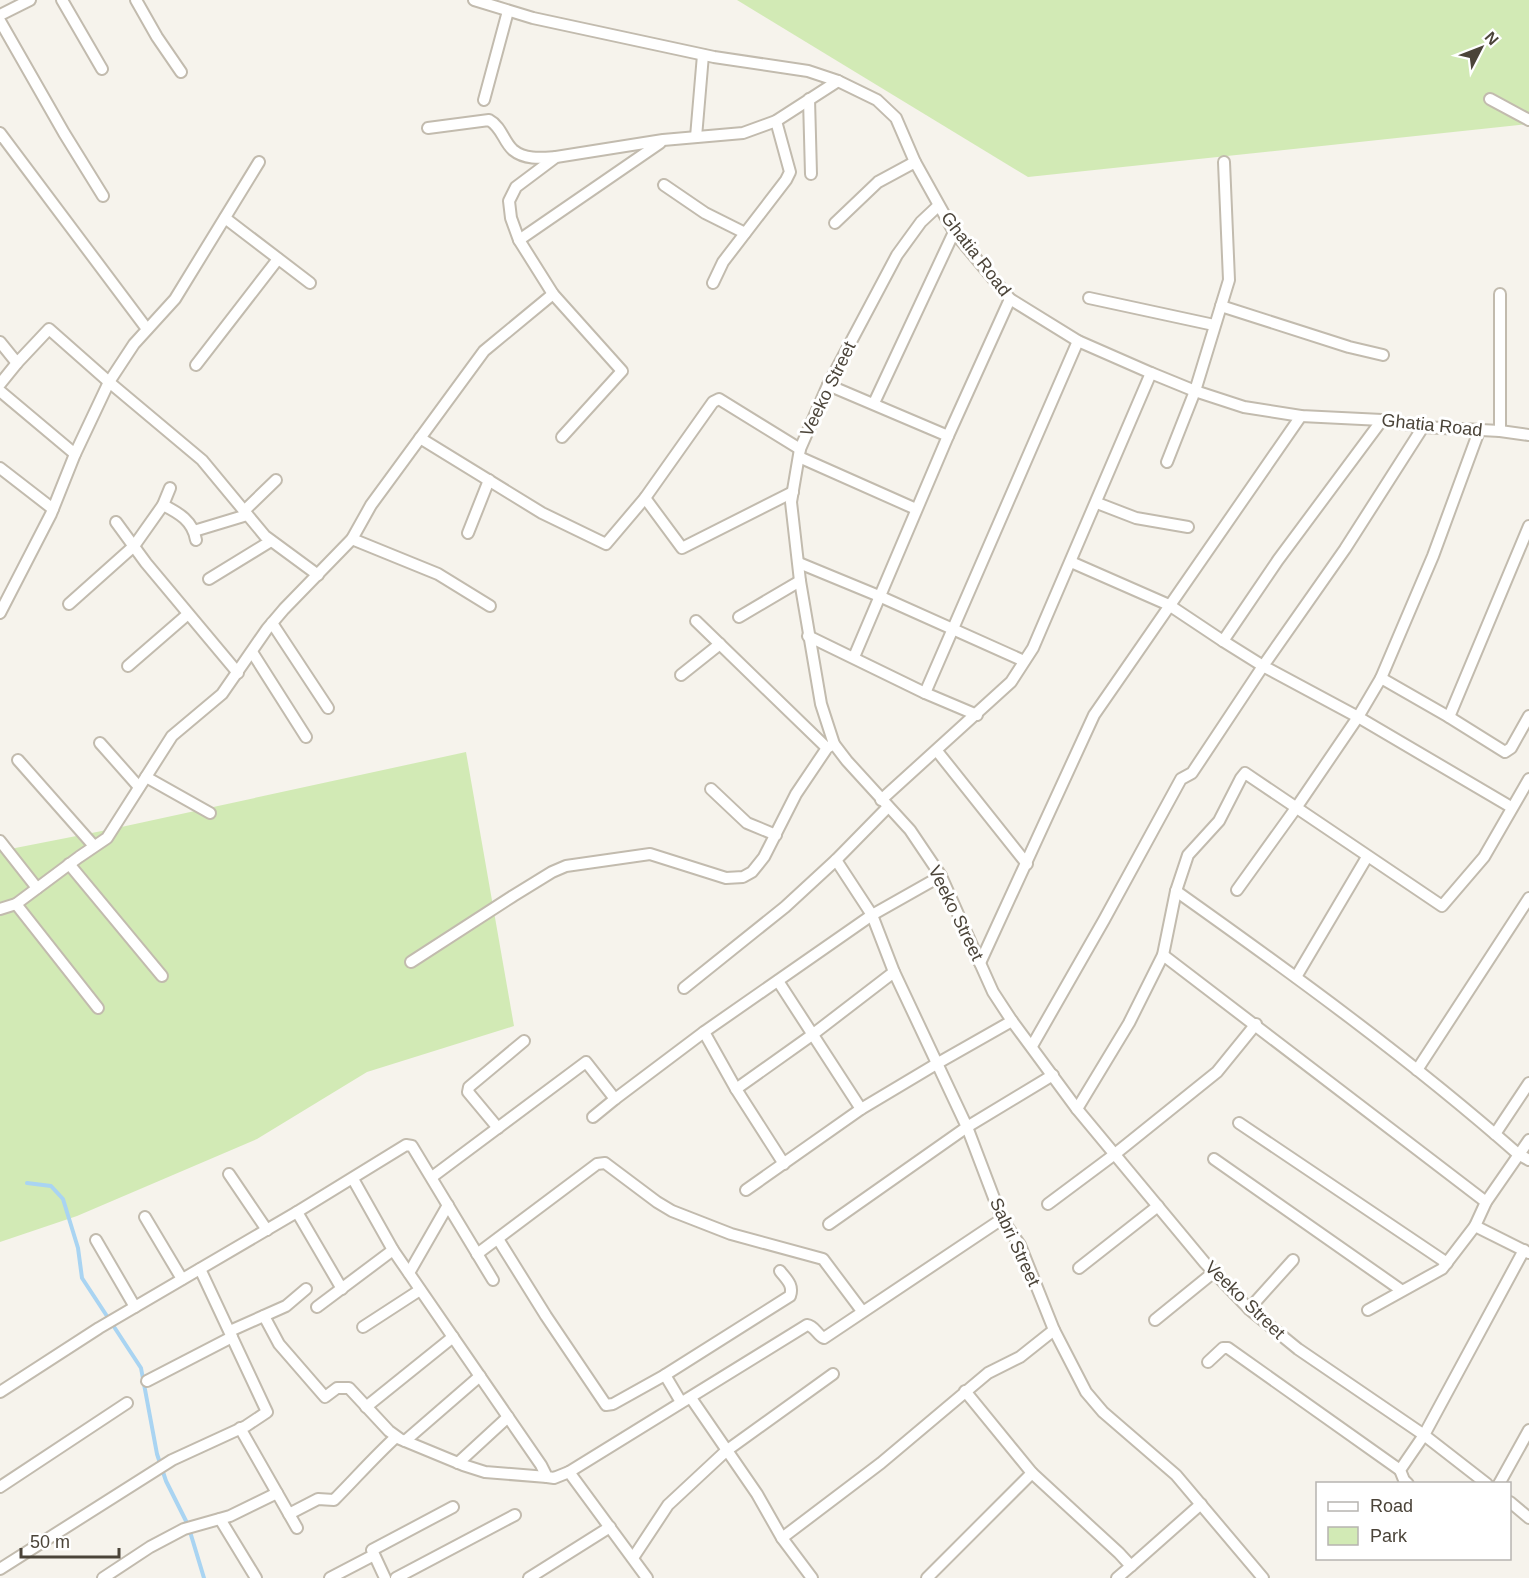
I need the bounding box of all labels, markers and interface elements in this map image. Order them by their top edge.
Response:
north arrow [1451,18,1511,78]
text: N [1482,28,1502,48]
street label: Ghatia Road [937,208,1015,300]
street label: Veeko Street [796,338,860,440]
street label: Ghatia Road [1381,410,1483,440]
street label: Veeko Street [924,862,988,964]
street label: Sabri Street [986,1195,1044,1289]
street label: Veeko Street [1201,1257,1289,1343]
legend [1316,1482,1511,1560]
text: Road [1370,1496,1413,1516]
scale bar [21,1521,118,1559]
text: Park [1370,1526,1408,1546]
text: 50 m [30,1532,70,1552]

